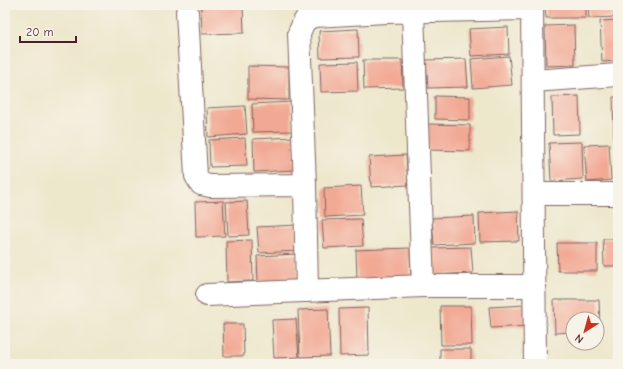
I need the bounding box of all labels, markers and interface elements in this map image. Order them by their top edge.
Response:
scale bar [20,18,76,44]
text: 20 m [26,25,54,39]
north arrow [565,311,605,351]
text: N [573,331,586,346]

